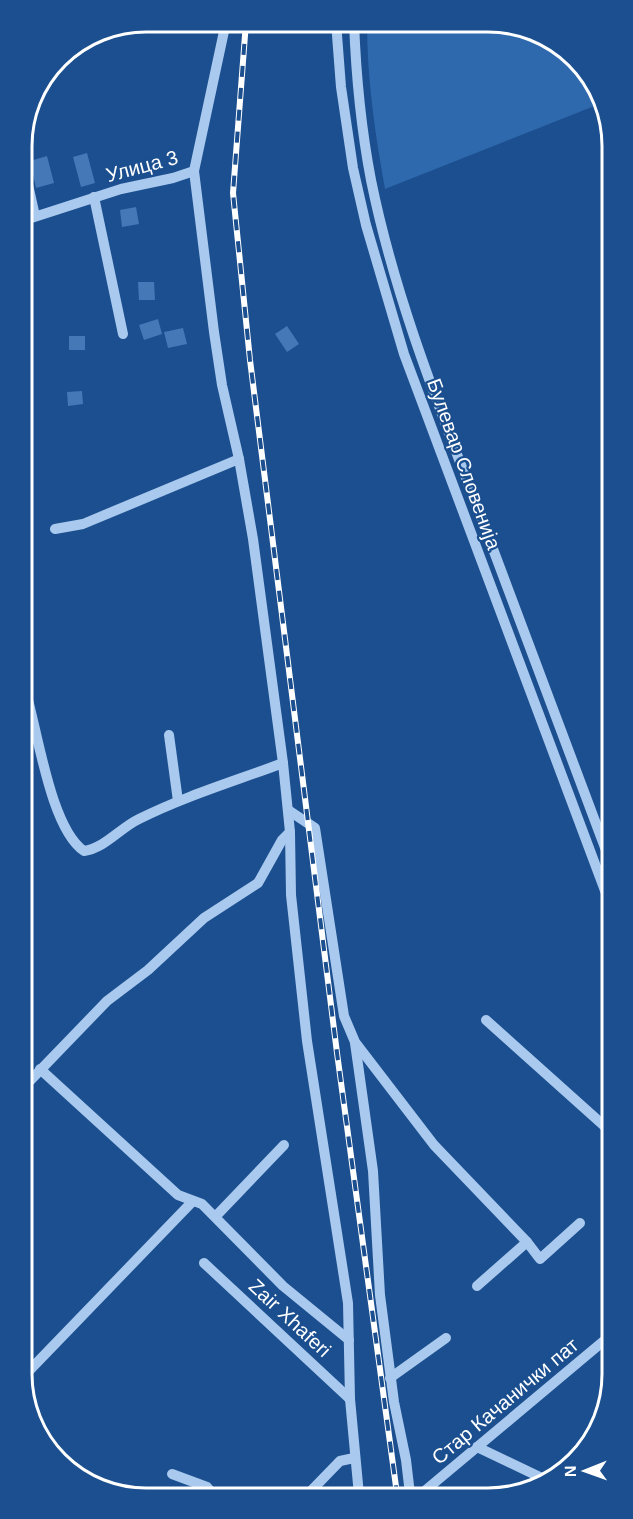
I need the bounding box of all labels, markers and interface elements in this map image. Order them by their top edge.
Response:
street label: Улица 3 [104,146,180,186]
street label: Булевар Словенија [423,376,505,553]
street label: Zair Xhaferi [245,1275,335,1361]
street label: Стар Качанички пат [428,1333,582,1469]
north arrow [555,1441,615,1501]
text: N [562,1465,579,1477]

